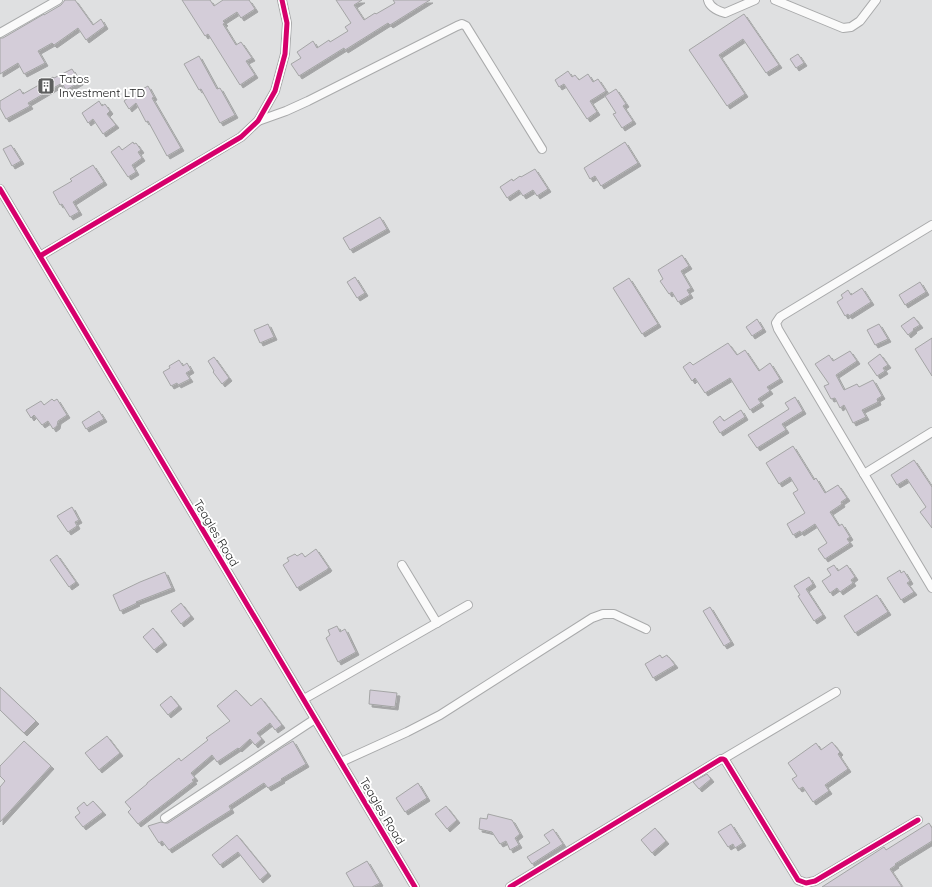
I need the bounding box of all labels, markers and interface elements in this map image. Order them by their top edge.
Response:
place label: Tatos Investment LTD [59,71,146,100]
building icon: Tatos Investment LTD [36,76,56,96]
street label: Teagles Road [191,497,242,569]
street label: Teagles Road [357,775,408,847]

